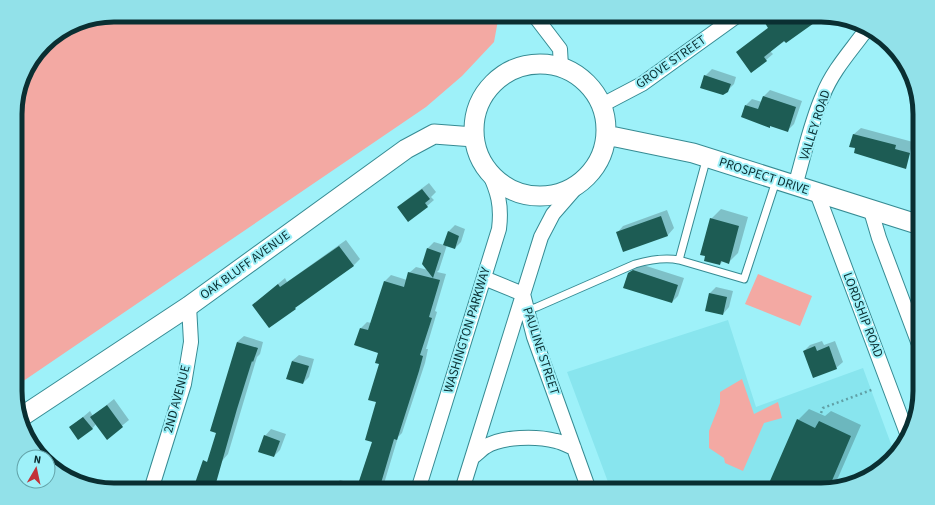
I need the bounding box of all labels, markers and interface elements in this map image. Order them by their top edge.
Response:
street label: GROVE STREET [632,31,710,93]
street label: VALLEY ROAD [795,88,835,162]
street label: PROSPECT DRIVE [717,153,811,199]
street label: OAK BLUFF AVENUE [196,226,294,304]
street label: WASHINGTON PARKWAY [439,264,495,395]
street label: LORDSHIP ROAD [839,270,887,360]
street label: PAULINE STREET [518,305,564,397]
street label: 2ND AVENUE [159,363,195,435]
north arrow [16,449,56,489]
text: N [33,452,42,468]

